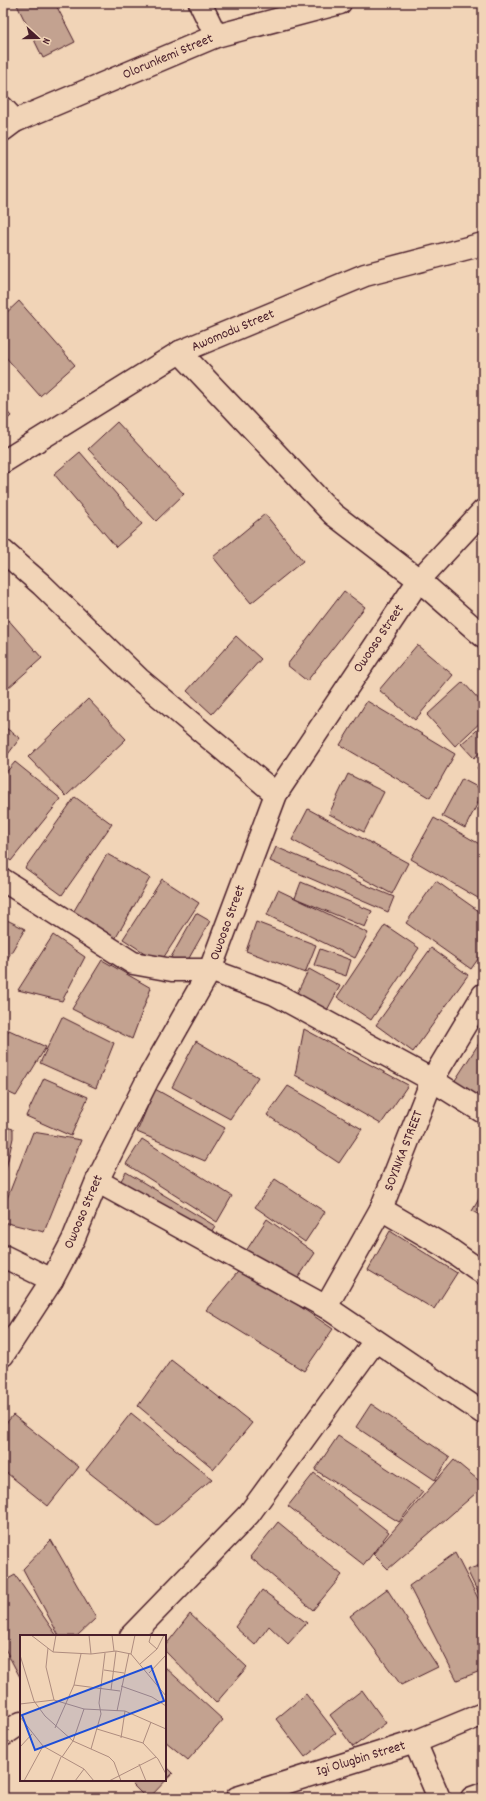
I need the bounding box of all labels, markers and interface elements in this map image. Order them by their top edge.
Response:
north arrow [18,18,58,58]
street label: Olorunkemi Street [120,29,216,85]
text: N [37,35,54,47]
street label: Awomodu Street [188,304,278,358]
street label: Owooso Street [349,601,409,677]
street label: Owooso Street [205,883,251,963]
street label: SOYINKA STREET [379,1107,429,1194]
street label: Owooso Street [59,1172,109,1252]
inset map [20,1635,166,1781]
street label: Igi Olugbin Street [314,1736,408,1782]

